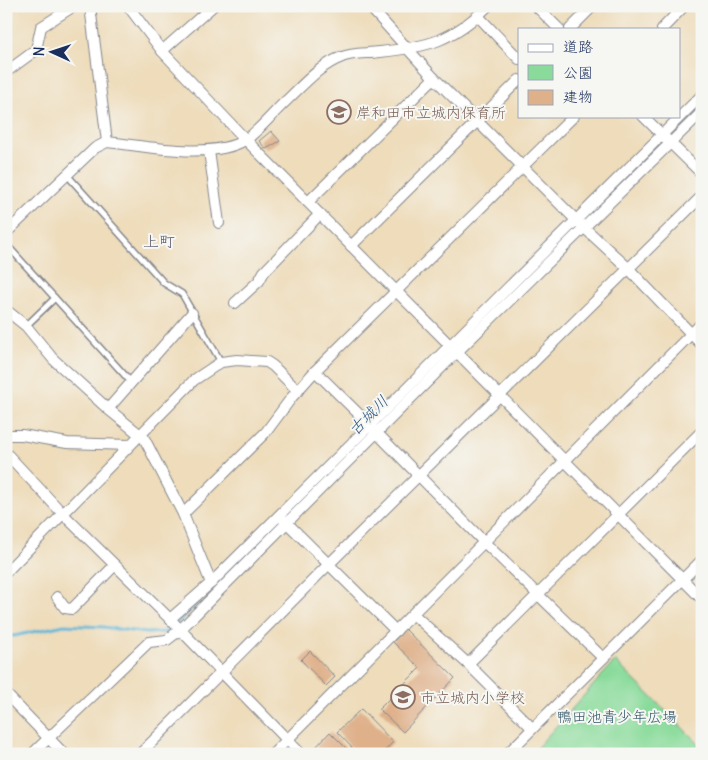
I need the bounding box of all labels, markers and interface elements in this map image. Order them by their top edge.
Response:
north arrow [28,28,78,78]
legend [518,28,680,118]
text: 道路 [563,37,593,56]
text: N [30,46,48,57]
text: 公園 [563,63,593,82]
text: 建物 [563,87,593,106]
school or university icon: 岸和田市立城内保育所 [326,99,352,125]
place label: 岸和田市立城内保育所 [356,103,506,122]
district label: 上町 [143,231,175,251]
water label: 古城川 [344,391,392,439]
school or university icon: 市立城内小学校 [390,684,416,710]
place label: 市立城内小学校 [420,688,525,707]
park label: 鴨田池青少年広場 [557,707,677,726]

